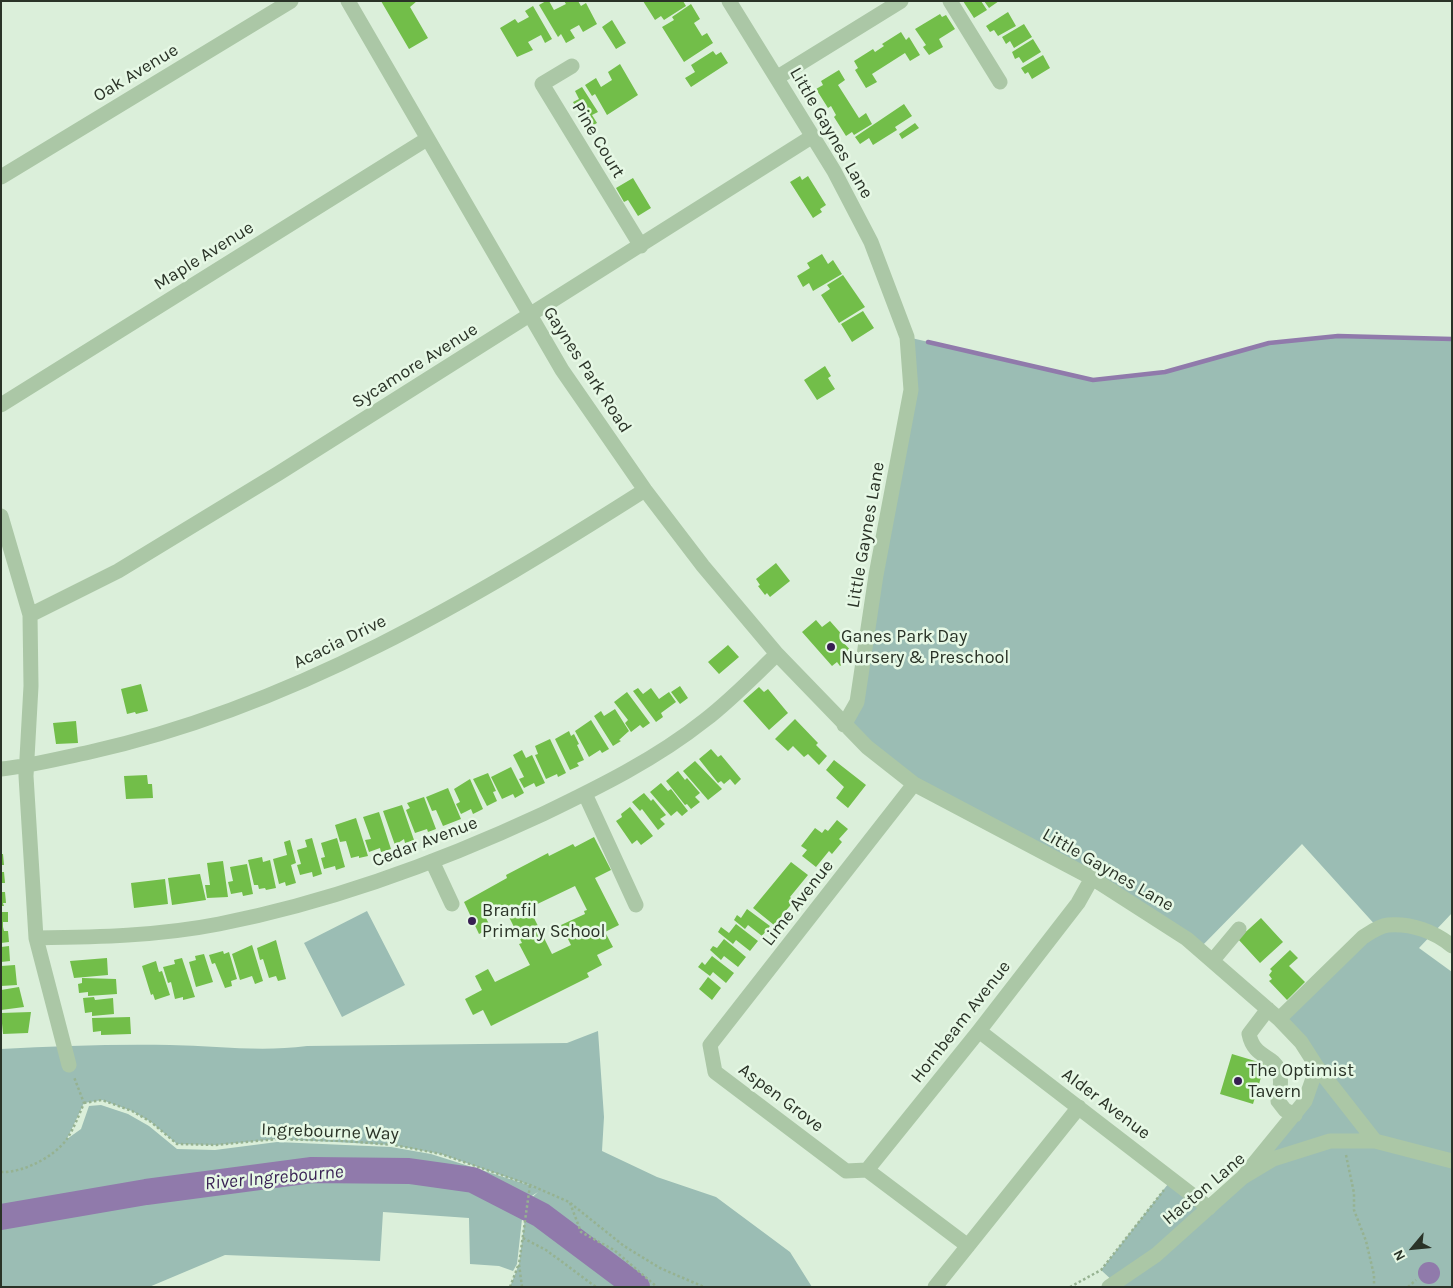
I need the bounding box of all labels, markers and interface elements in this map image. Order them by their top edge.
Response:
street label: Oak Avenue [90,39,182,107]
street label: Little Gaynes Lane [785,64,877,202]
street label: Pine Court [567,98,629,182]
street label: Maple Avenue [150,217,258,295]
street label: Gaynes Park Road [538,303,636,437]
street label: Sycamore Avenue [348,319,482,413]
street label: Little Gaynes Lane [843,460,889,610]
street label: Acacia Drive [290,610,390,674]
place label: Ganes Park Day Nursery & Preschool [841,626,1009,669]
marker: Ganes Park Day Nursery & Preschool [825,641,837,653]
street label: Cedar Avenue [369,812,481,872]
street label: Little Gaynes Lane [1039,824,1177,916]
street label: Lime Avenue [758,856,838,950]
place label: Branfil Primary School [482,900,605,942]
marker: Branfil Primary School [466,915,478,927]
street label: Hornbeam Avenue [906,956,1016,1088]
street label: Aspen Grove [734,1059,828,1137]
place label: The Optimist Tavern [1248,1060,1354,1102]
street label: Alder Avenue [1057,1064,1155,1144]
marker: The Optimist Tavern [1232,1075,1244,1087]
street label: Ingrebourne Way [261,1119,399,1145]
street label: Hacton Lane [1158,1148,1250,1230]
water label: River Ingrebourne [204,1161,344,1195]
north arrow [1388,1223,1438,1273]
text: N [1389,1247,1409,1264]

